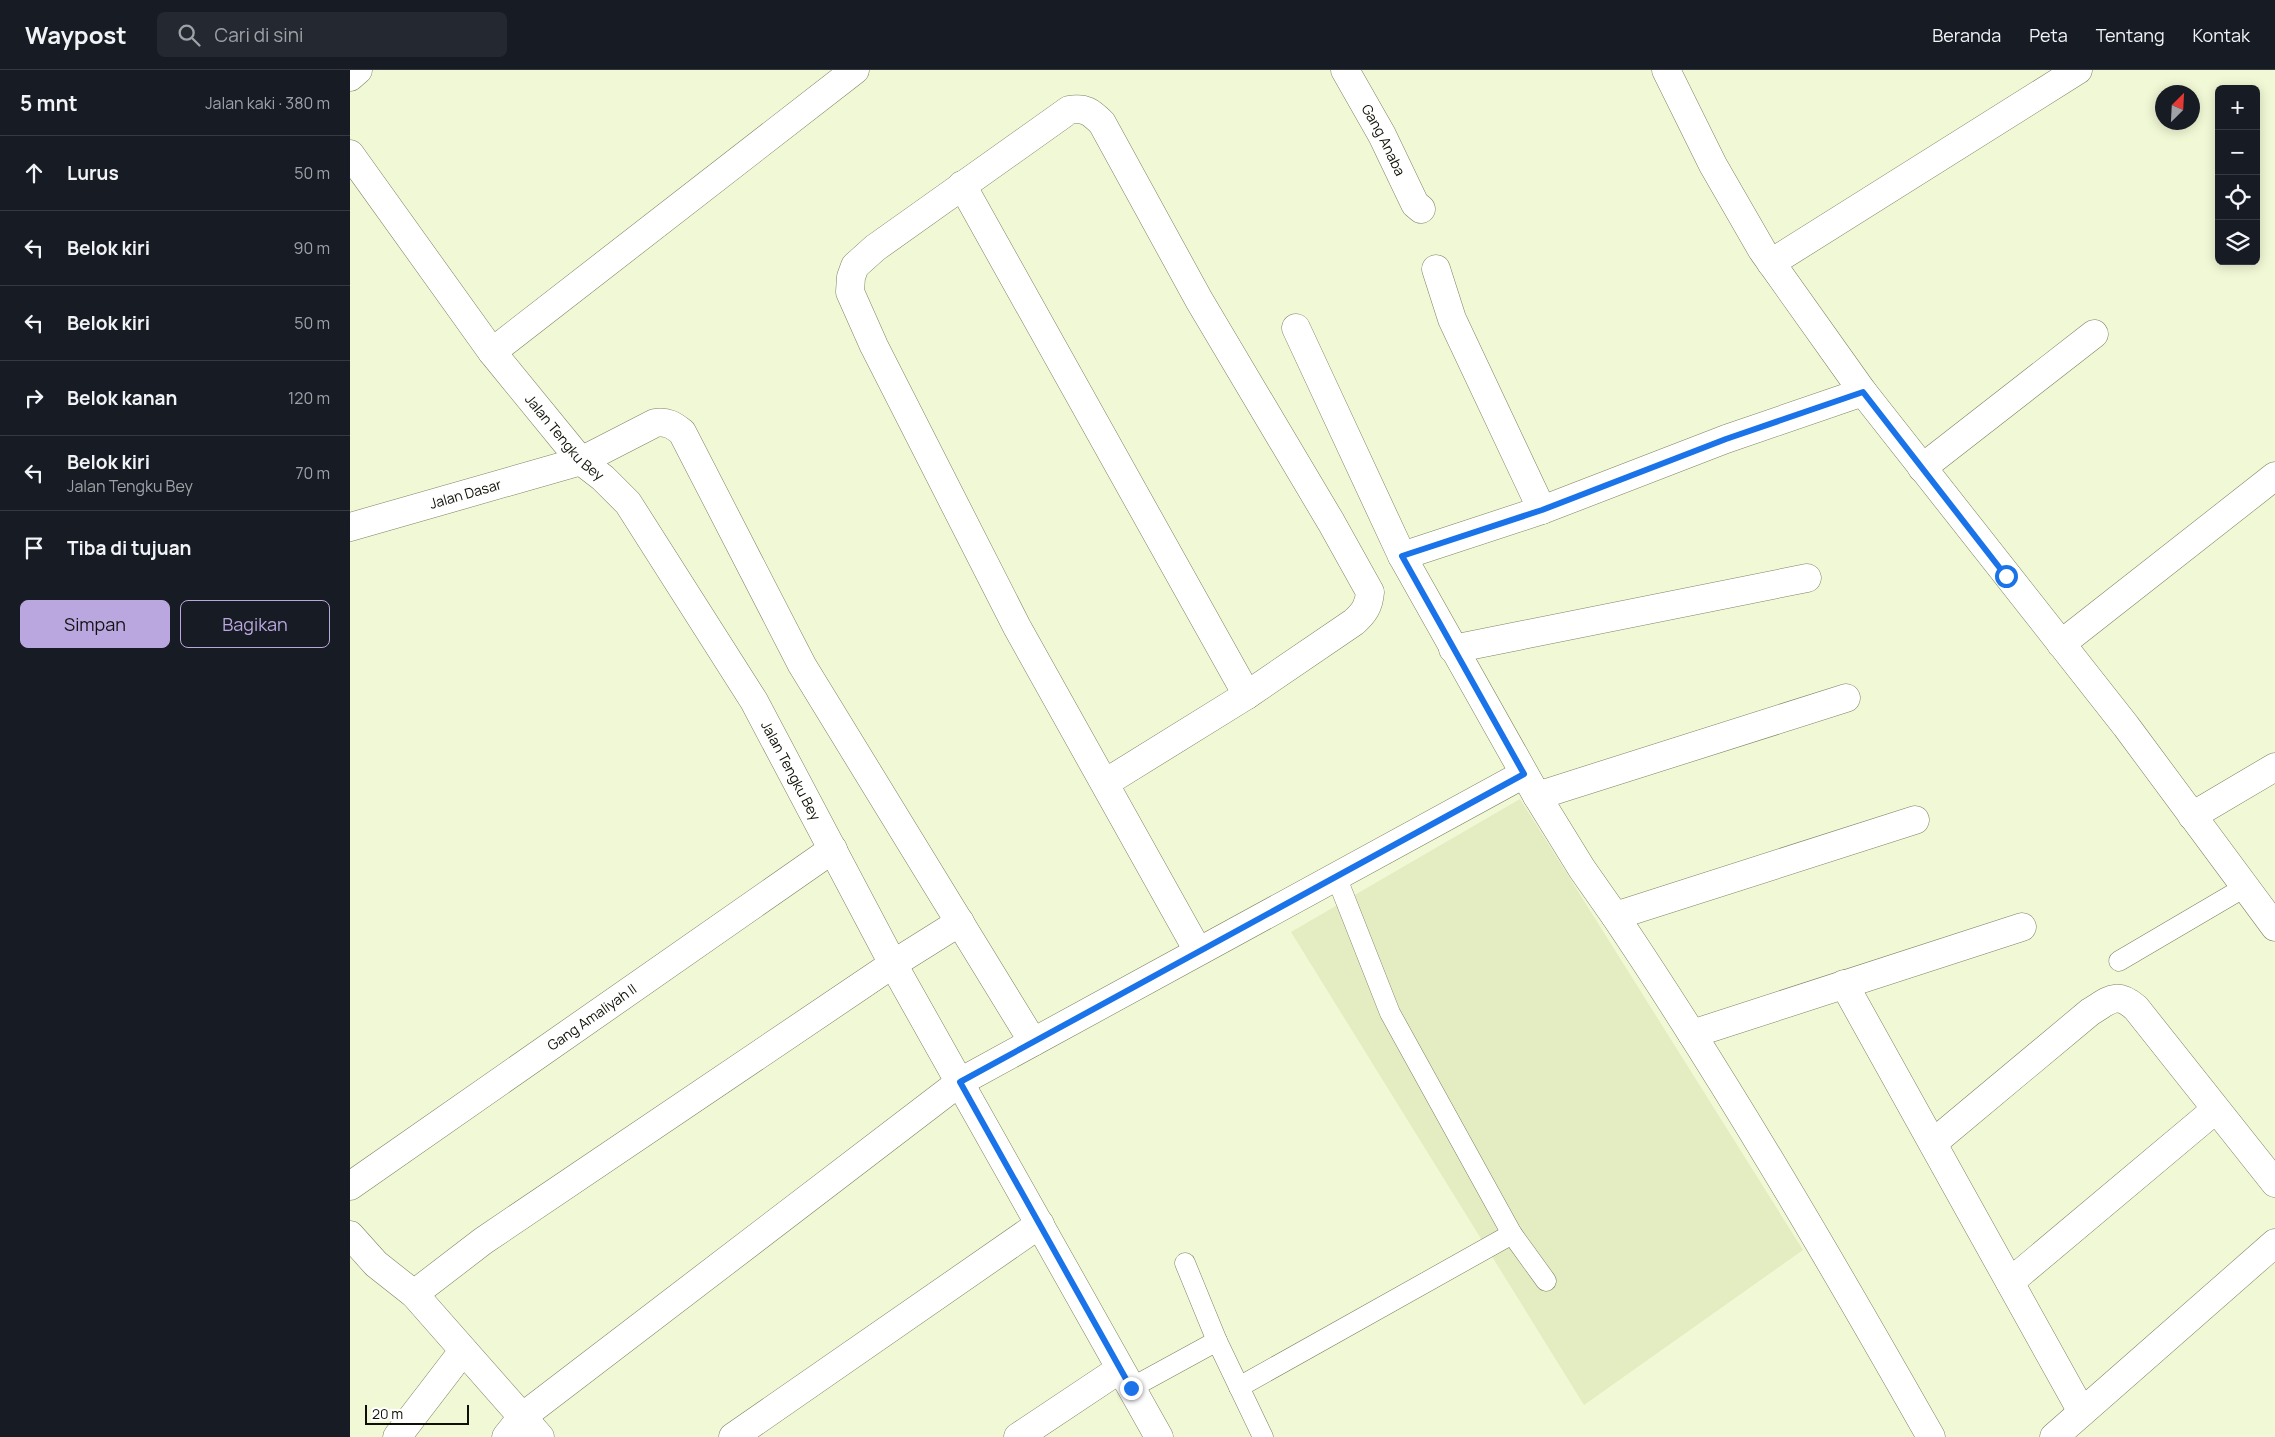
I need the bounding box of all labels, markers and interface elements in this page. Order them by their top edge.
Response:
search box [157,12,507,57]
text: Waypost [25,18,127,51]
icon: search [175,21,203,49]
text: Cari di sini [215,22,303,48]
text: Beranda [1932,23,2001,47]
text: Peta [2029,23,2068,47]
text: Tentang [2096,23,2165,47]
text: Kontak [2193,23,2250,47]
north arrow [2155,85,2200,130]
map controls [2215,85,2260,265]
button: + [2215,85,2260,130]
text: 5 mnt [20,89,78,117]
text: Jalan kaki · 380 m [205,92,330,114]
street label: Gang Anaba [1357,101,1410,179]
button: − [2215,130,2260,175]
icon: ahead [20,159,48,187]
text: Lurus [67,160,119,186]
text: 50 m [294,162,330,184]
button: locate [2215,175,2260,220]
button: layers [2215,220,2260,265]
icon: left [20,234,48,262]
text: Belok kiri [67,235,150,261]
text: 90 m [294,237,330,259]
icon: left [20,309,48,337]
text: Belok kiri [67,310,150,336]
text: 50 m [294,312,330,334]
icon: right [20,384,48,412]
text: Belok kanan [67,385,177,411]
text: 120 m [288,387,330,409]
street label: Jalan Tengku Bey [521,390,609,485]
text: Belok kiri [67,449,150,475]
icon: left [20,459,48,487]
text: 70 m [295,462,330,484]
street label: Jalan Dasar [427,474,503,513]
text: Jalan Tengku Bey [67,475,193,497]
icon: arrive [20,534,48,562]
text: Tiba di tujuan [67,535,191,561]
route start [1995,565,2018,588]
button: Simpan [20,600,170,648]
button: Bagikan [180,600,330,648]
street label: Jalan Tengku Bey [757,717,826,824]
street label: Gang Amaliyah II [543,979,640,1055]
route end [1120,1377,1143,1400]
scale bar [365,1402,469,1425]
text: 20 m [372,1404,403,1423]

